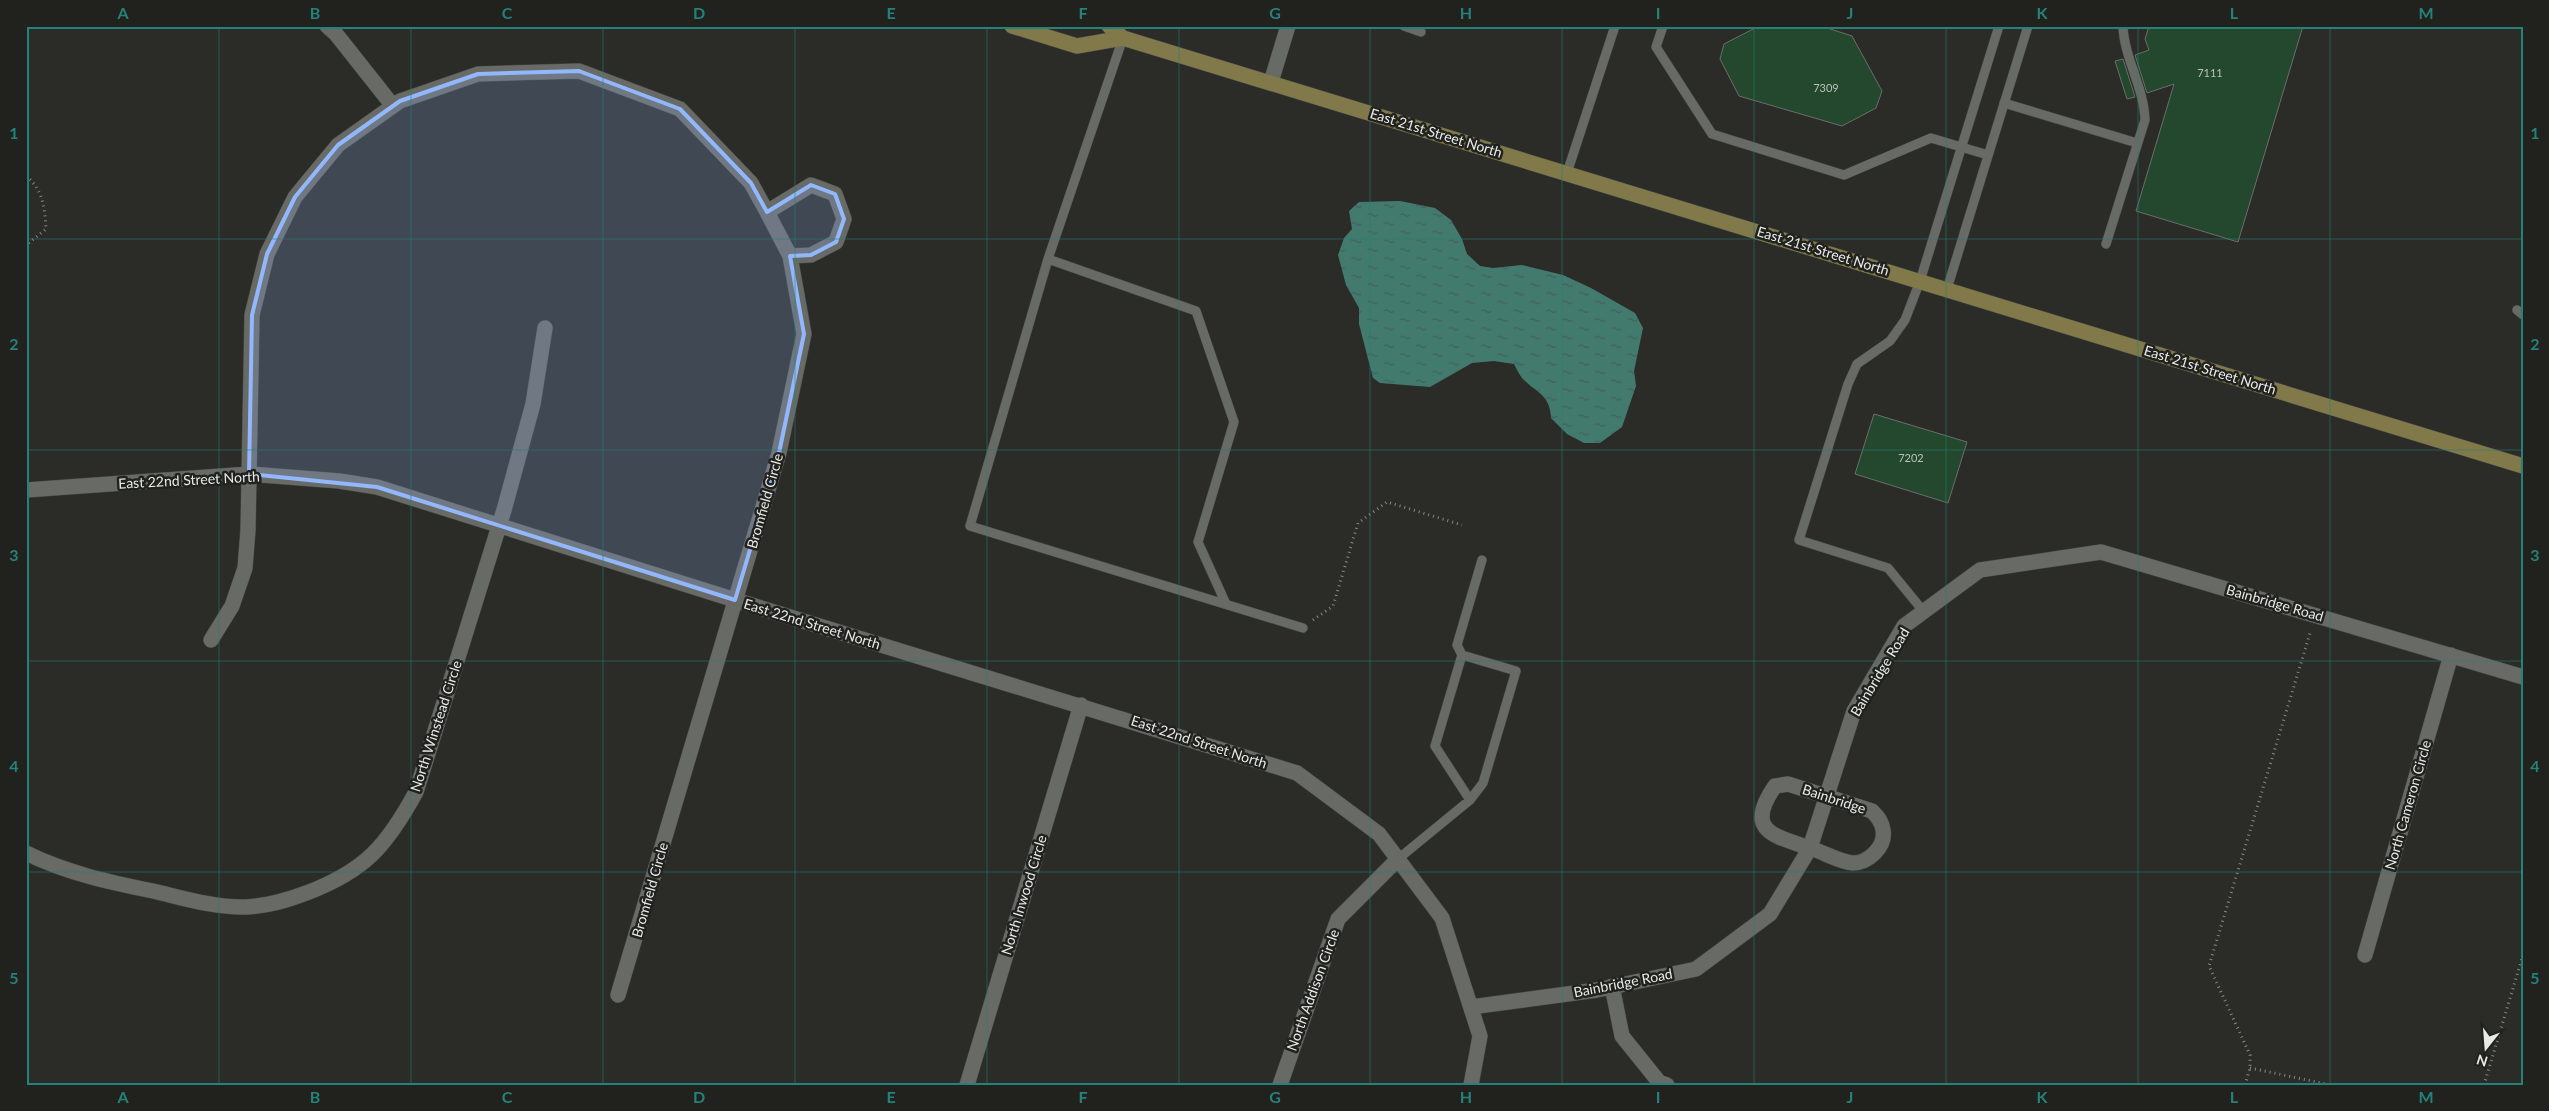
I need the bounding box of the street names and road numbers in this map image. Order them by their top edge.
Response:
street label: East 21st Street North [1368,104,1504,161]
street label: East 21st Street North [1755,222,1891,279]
street label: East 21st Street North [2142,341,2278,398]
street label: Bromfield Circle [743,451,786,550]
street label: East 22nd Street North [118,467,260,492]
street label: Bainbridge Road [2225,581,2326,625]
street label: East 22nd Street North [742,595,882,652]
street label: Bainbridge Road [1846,624,1913,719]
street label: North Winstead Circle [406,658,465,794]
street label: East 22nd Street North [1129,712,1269,772]
street label: North Cameron Circle [2381,738,2434,872]
street label: Bainbridge [1800,780,1868,817]
street label: North Inwood Circle [997,833,1050,957]
street label: Bromfield Circle [628,840,671,939]
street label: North Addison Circle [1283,927,1342,1053]
street label: Bainbridge Road [1572,965,1674,1000]

